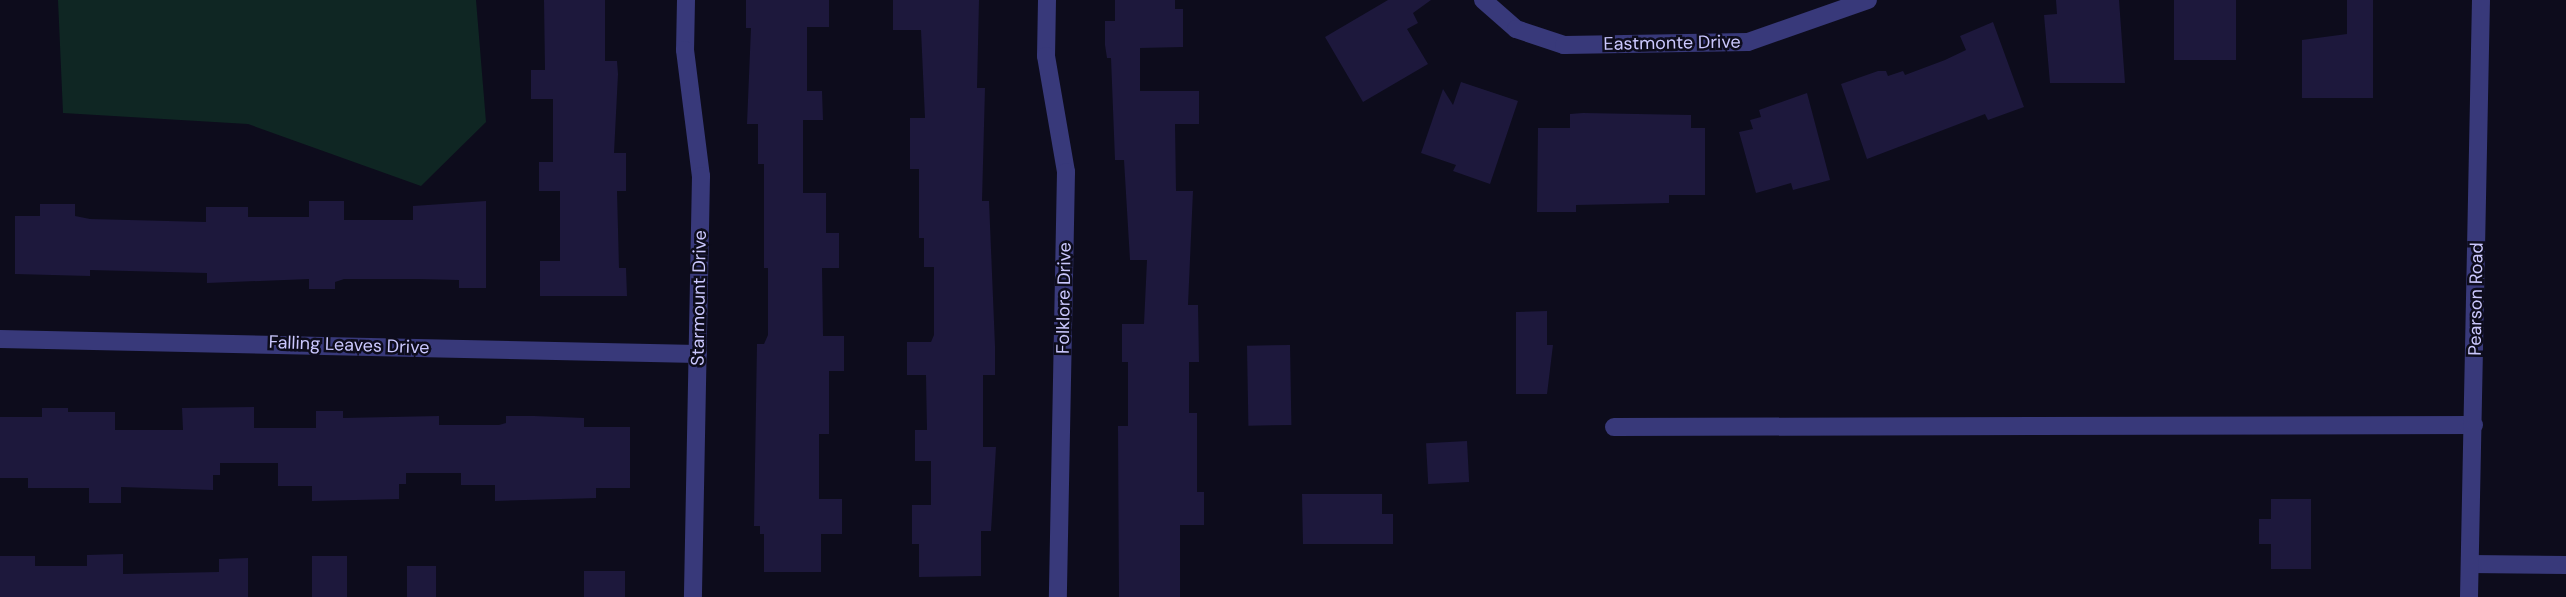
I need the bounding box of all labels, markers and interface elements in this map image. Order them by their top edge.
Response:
street label: Eastmonte Drive [1603,31,1741,55]
street label: Starmount Drive [687,230,711,366]
street label: Folklore Drive [1052,242,1076,354]
street label: Pearson Road [2464,242,2488,356]
street label: Falling Leaves Drive [268,331,430,359]

